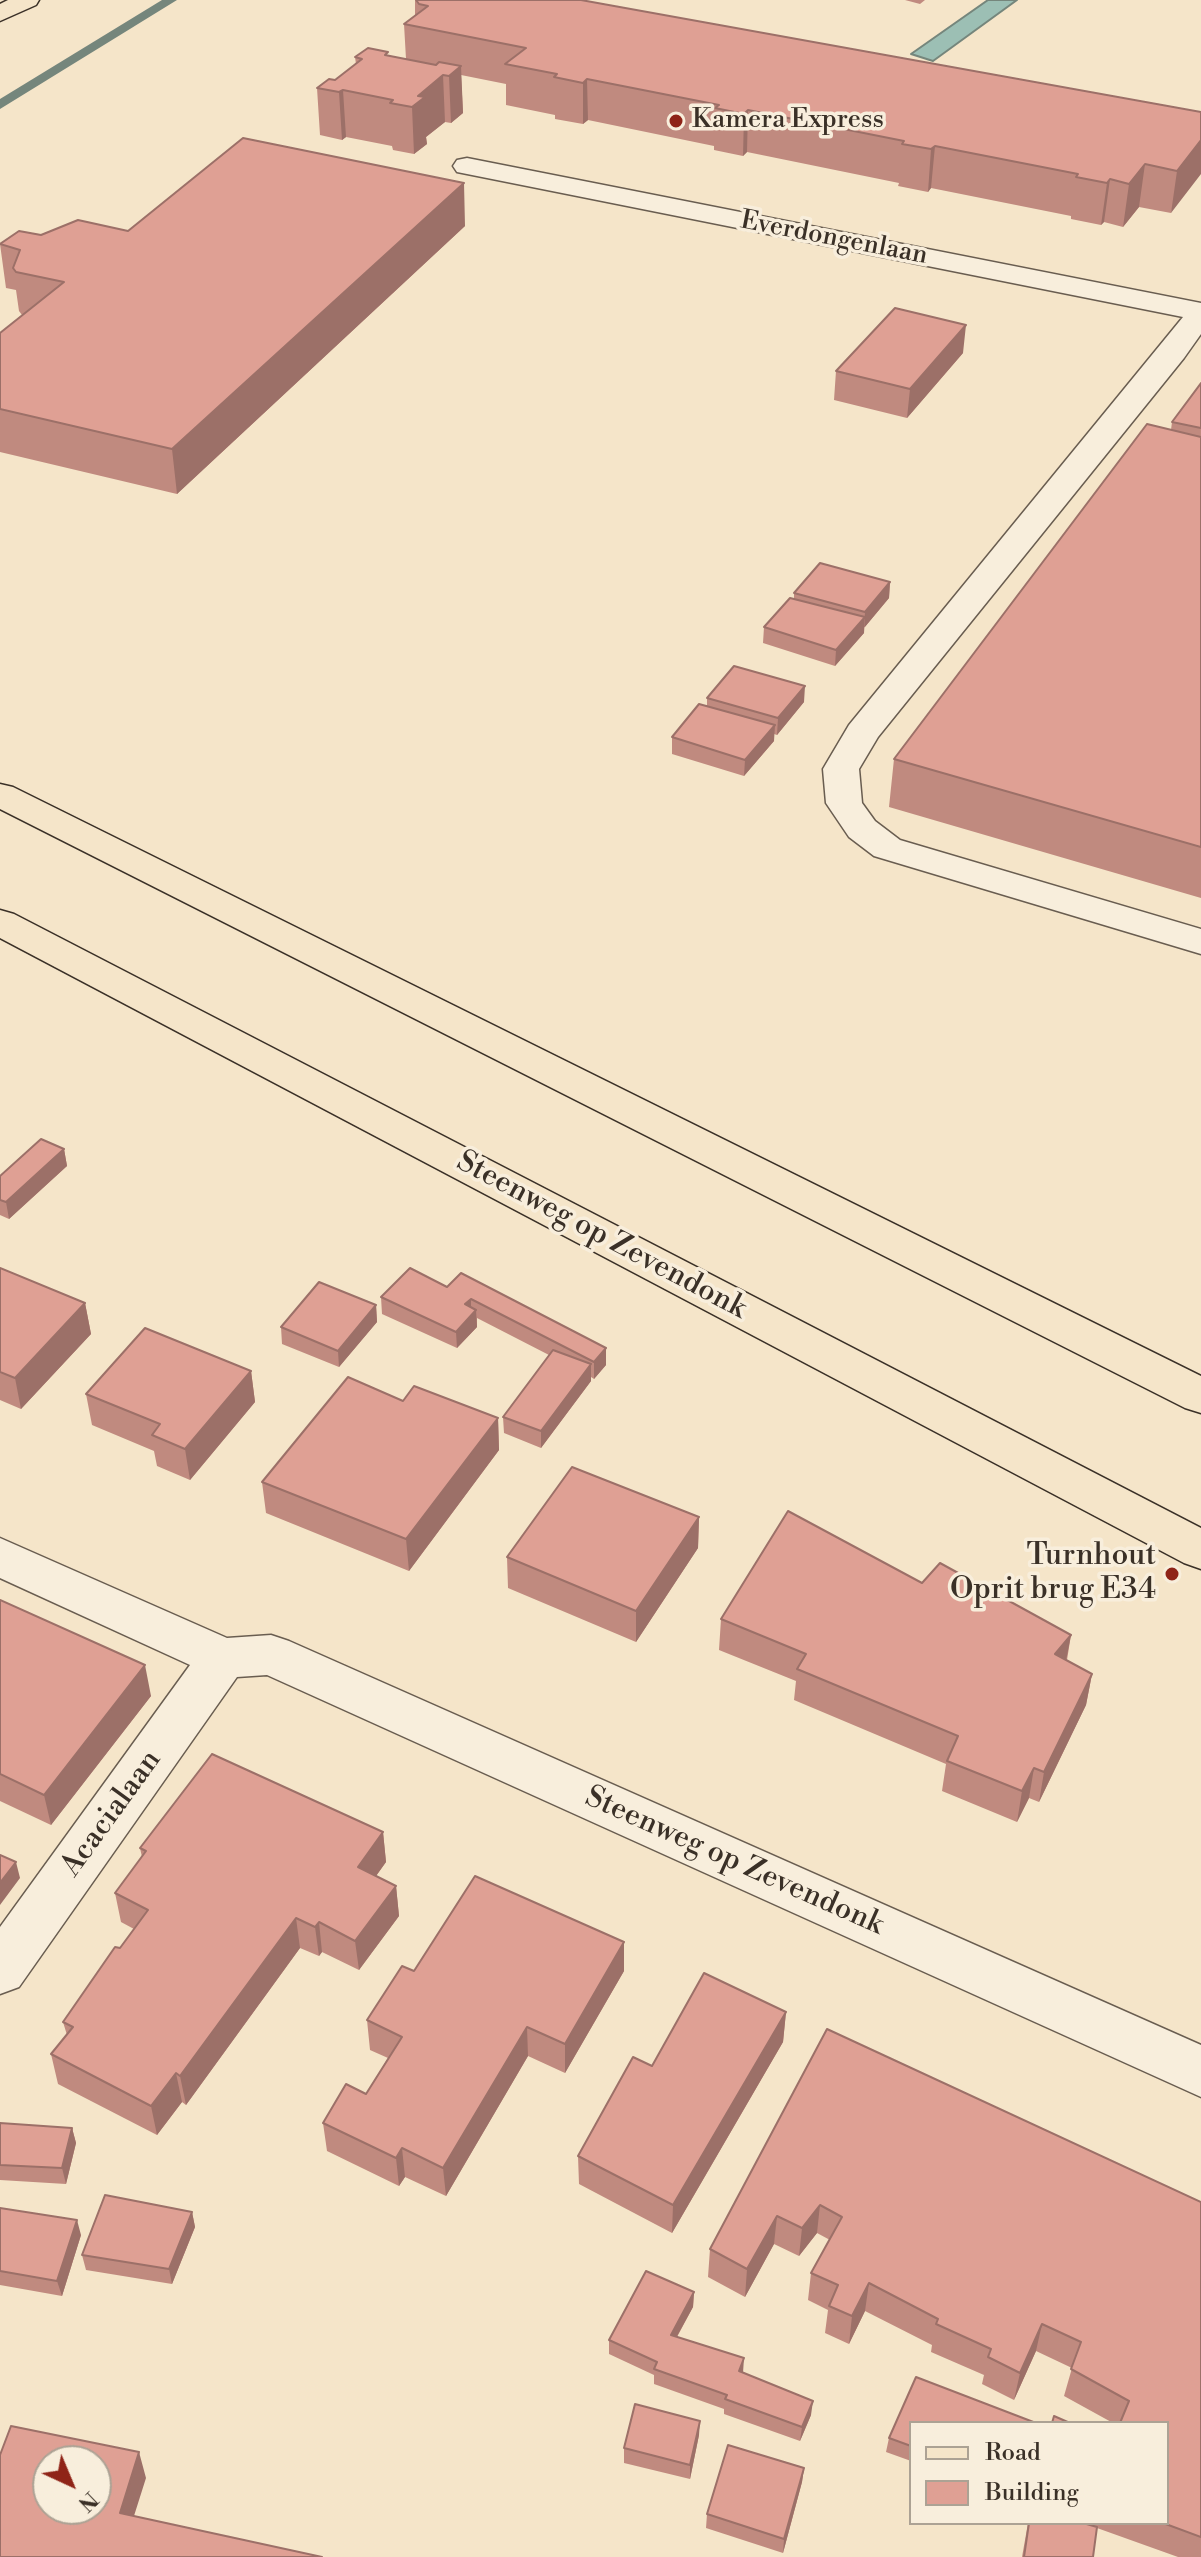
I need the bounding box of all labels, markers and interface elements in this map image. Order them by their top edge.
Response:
place label: Kamera Express [692,105,884,137]
marker: Kamera Express [667,112,685,130]
street label: Everdongenlaan [738,206,930,272]
street label: Steenweg op Zevendonk [450,1144,752,1328]
place label: Turnhout Oprit brug E34 [950,1539,1156,1610]
marker: Turnhout Oprit brug E34 [1163,1565,1181,1583]
street label: Acacialaan [54,1744,170,1884]
street label: Steenweg op Zevendonk [579,1780,889,1944]
legend [909,2421,1169,2525]
text: Road [985,2438,1041,2468]
north arrow [32,2445,112,2525]
text: Building [985,2478,1079,2508]
text: N [72,2485,103,2517]

